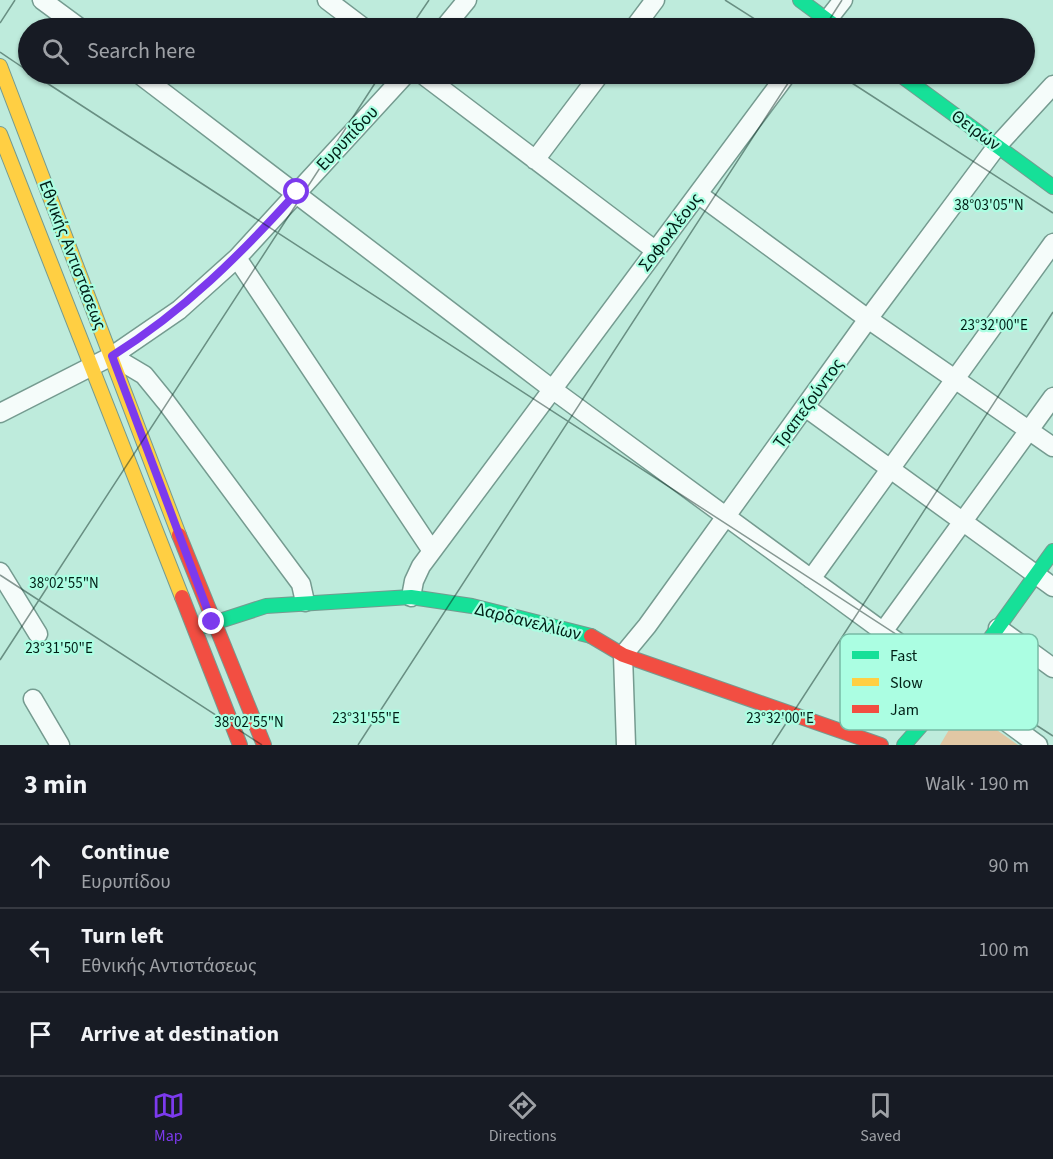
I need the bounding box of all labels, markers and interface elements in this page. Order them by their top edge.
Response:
search box [18,18,1035,84]
icon: search [39,35,72,68]
text: Search here [87,35,195,67]
street label: Ευρυπίδου [311,100,384,176]
street label: Θειρών [946,104,1006,157]
street label: Εθνικής Αντιστάσεως [33,177,113,334]
route start [283,178,309,204]
street label: Σοφοκλέους [633,188,708,277]
text: 38°03'05"N [954,195,1024,216]
text: 23°32'00"E [960,315,1028,336]
street label: Τραπεζούντος [767,353,850,454]
text: 38°02'55"N [29,573,99,594]
street label: Δαρδανελλίων [472,596,584,647]
route end [198,608,224,634]
legend [840,634,1038,730]
text: 23°31'50"E [25,638,93,659]
text: Fast [890,645,918,667]
text: Slow [890,672,923,694]
text: Jam [890,699,919,721]
text: 23°31'55"E [332,708,400,729]
text: 23°32'00"E [746,708,814,729]
text: 38°02'55"N [214,712,284,733]
text: 3 min [24,766,87,803]
text: Walk · 190 m [925,770,1029,798]
text: Continue [81,836,170,868]
icon: ahead [24,850,57,883]
text: 90 m [989,852,1029,880]
text: Ευρυπίδου [81,868,171,896]
text: Turn left [81,920,163,952]
icon: left [24,934,57,967]
text: 100 m [979,936,1029,964]
text: Εθνικής Αντιστάσεως [81,952,257,980]
icon: arrive [24,1018,57,1051]
text: Arrive at destination [81,1018,279,1050]
tab: Map [152,1089,185,1147]
tab: Directions [489,1089,556,1147]
tab: Saved [860,1089,901,1147]

